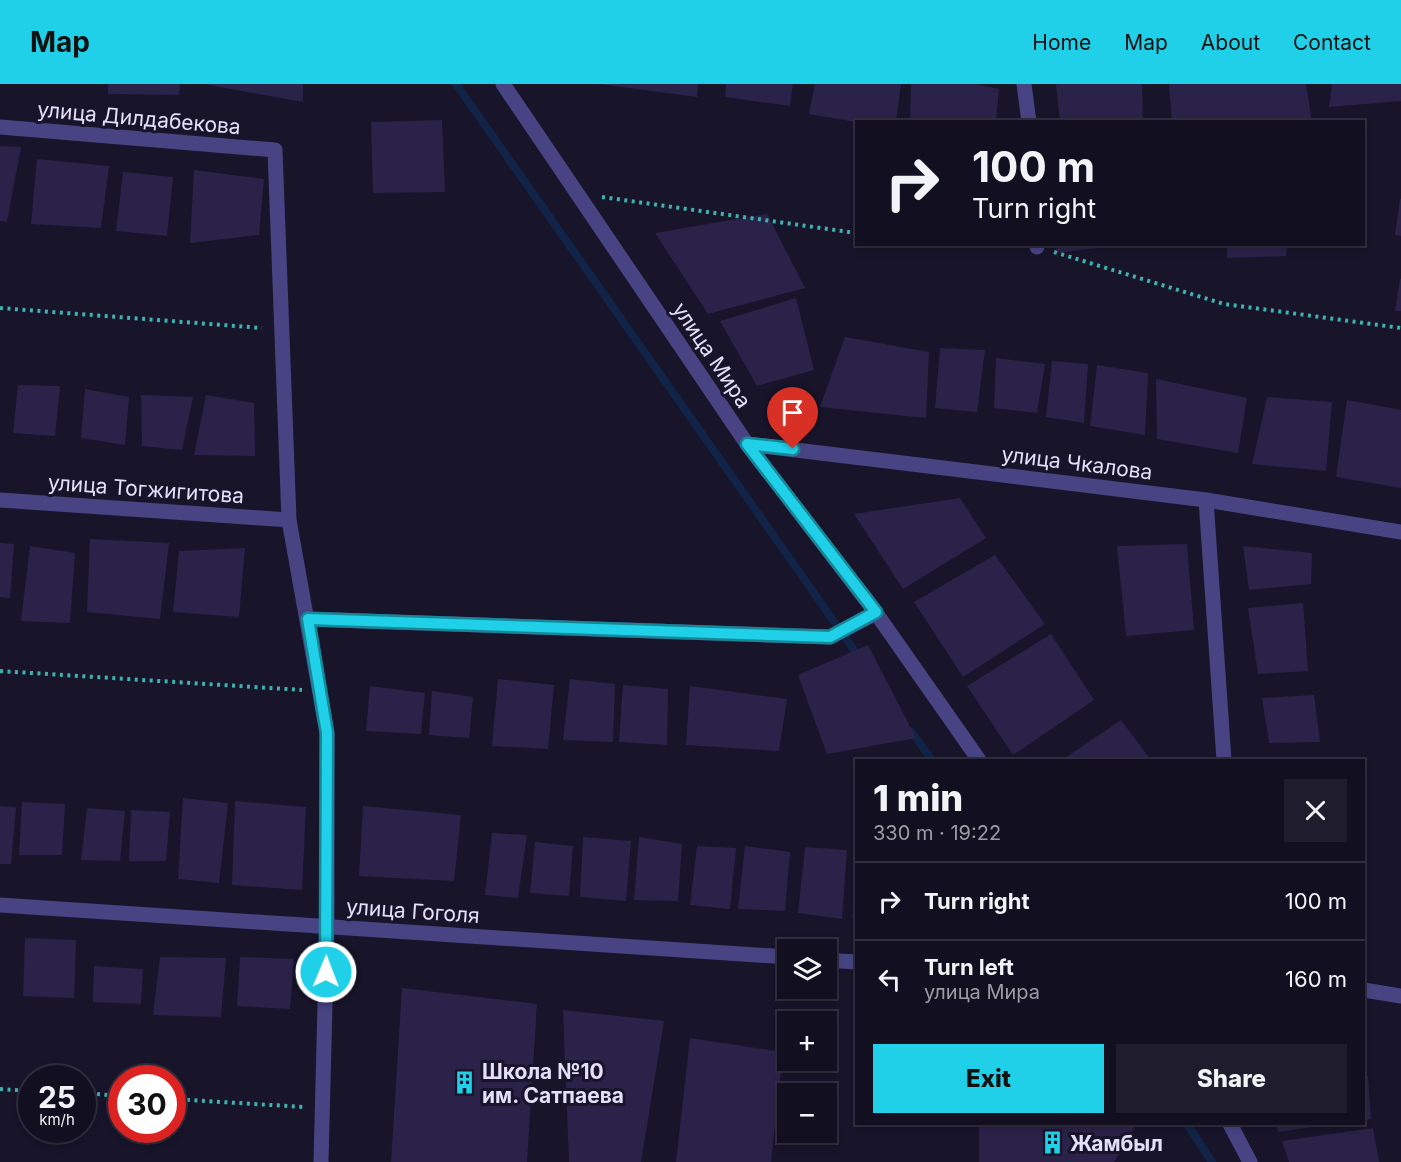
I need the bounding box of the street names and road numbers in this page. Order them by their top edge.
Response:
street label: улица Дилдабекова [36,97,242,139]
street label: улица Мира [668,298,756,412]
street label: улица Чкалова [1000,441,1154,485]
street label: улица Тогжигитова [47,470,245,508]
street label: улица Гоголя [345,894,481,928]

